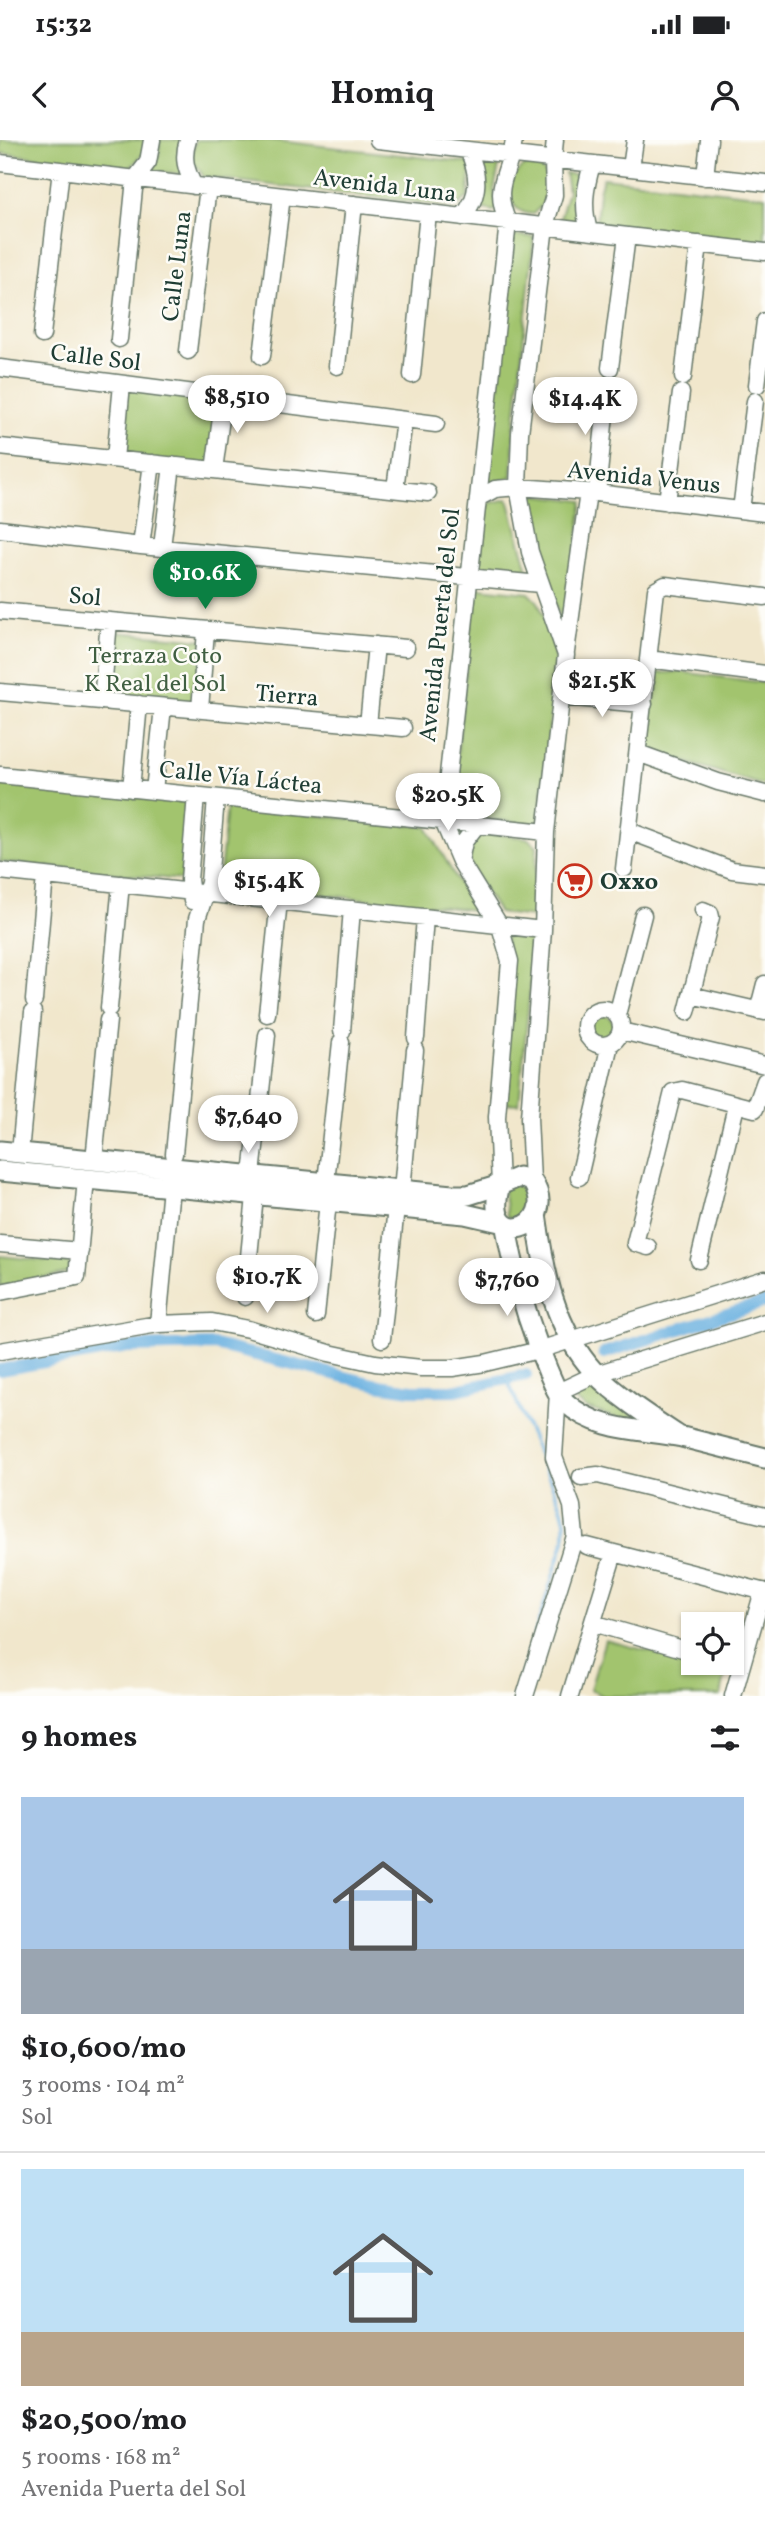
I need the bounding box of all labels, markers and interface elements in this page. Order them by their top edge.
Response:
text: 15:32 [35,7,92,43]
text: Homiq [331,73,434,117]
icon: back [21,76,59,114]
icon: person [706,76,744,114]
street label: Avenida Luna [311,161,458,213]
street label: Calle Luna [154,209,202,324]
street label: Calle Sol [48,337,143,381]
pin: $8,510 [180,376,294,435]
pin: $14.4K [528,378,642,437]
text: $8,510 [204,382,270,414]
text: $14.4K [548,384,622,416]
street label: Avenida Venus [565,454,722,504]
street label: Avenida Puerta del Sol [412,507,470,744]
pin: $10.6K [148,552,262,611]
text: $10.6K [169,558,241,590]
street label: Sol [67,580,103,616]
park label: Terraza Coto K Real del Sol [84,640,226,702]
pin: $21.5K [545,660,659,719]
text: $21.5K [568,666,636,698]
street label: Tierra [254,677,320,717]
street label: Calle Vía Láctea [157,754,324,804]
pin: $20.5K [391,774,505,833]
text: $20.5K [412,780,484,812]
pin: $15.4K [212,860,326,919]
supermarket icon: Oxxo [556,862,594,900]
text: $15.4K [234,866,304,898]
place label: Oxxo [600,866,658,900]
pin: $7,640 [191,1096,305,1155]
text: $7,640 [214,1102,282,1134]
pin: $10.7K [210,1256,324,1315]
pin: $7,760 [450,1258,564,1318]
text: $10.7K [232,1262,302,1294]
text: $7,760 [474,1265,540,1297]
map controls [681,1612,744,1675]
button: locate [681,1612,744,1675]
text: 9 homes [21,1717,137,1759]
icon: filters [706,1719,744,1757]
icon: home [320,1843,446,1969]
text: $10,600/mo [21,2028,186,2070]
text: 3 rooms · 104 m² [21,2070,185,2102]
text: Sol [21,2102,53,2134]
icon: home [320,2215,446,2341]
text: $20,500/mo [21,2400,187,2442]
text: 5 rooms · 168 m² [21,2442,180,2474]
text: Avenida Puerta del Sol [21,2474,246,2506]

